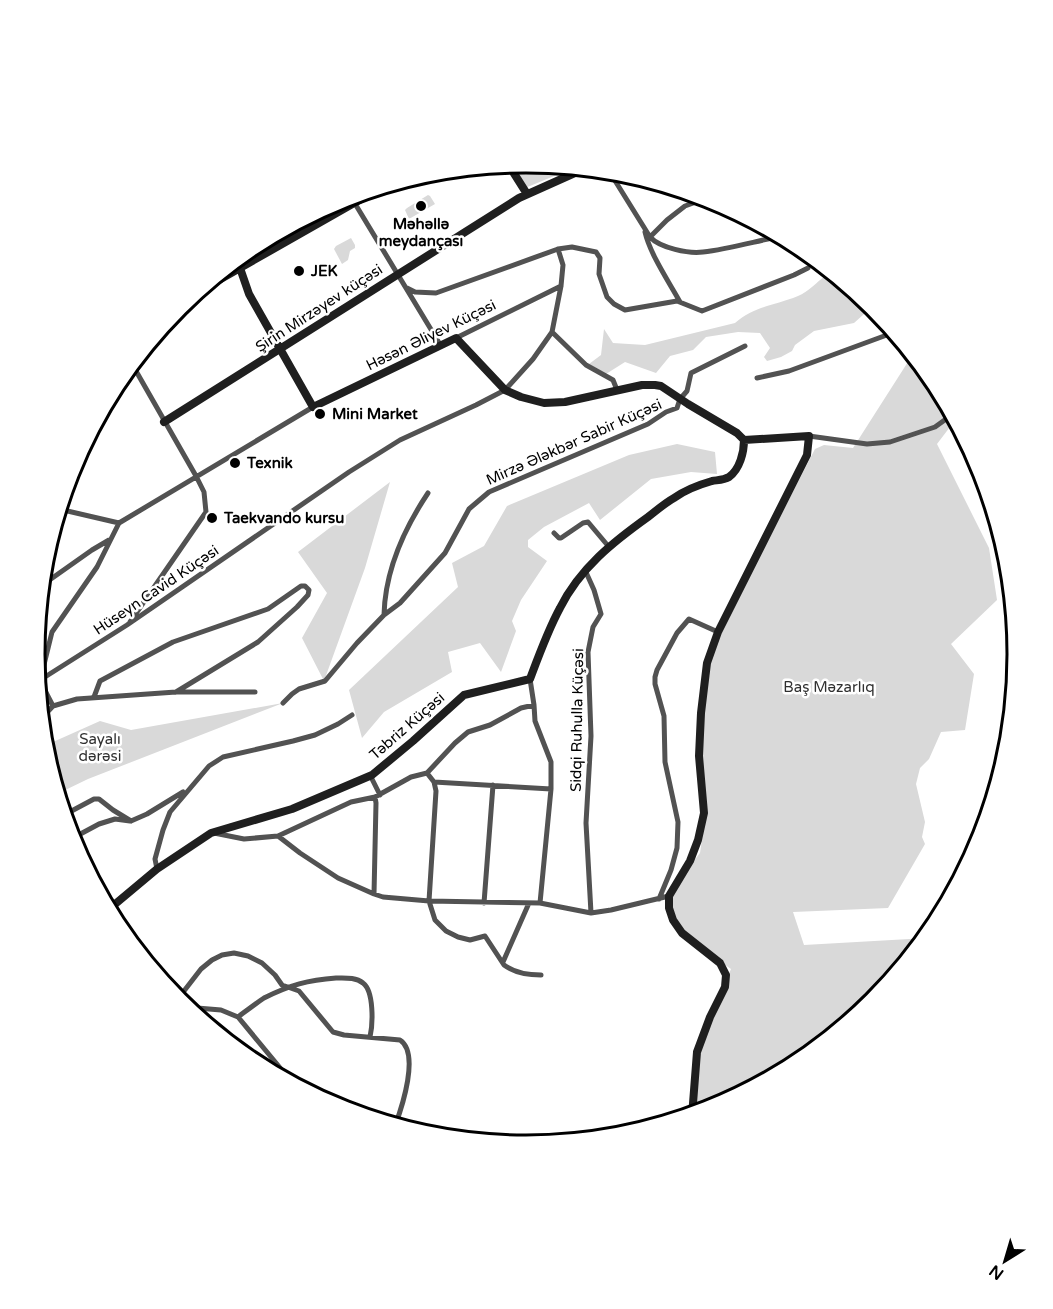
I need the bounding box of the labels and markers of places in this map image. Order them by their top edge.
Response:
marker: Məhəllə meydançası [414,199,428,213]
place label: Məhəllə meydançası [379,215,463,251]
place label: JEK [310,262,338,280]
marker: JEK [292,264,306,278]
place label: Mini Market [332,405,418,423]
marker: Mini Market [313,407,327,421]
place label: Texnik [246,454,293,472]
marker: Texnik [228,456,242,470]
place label: Taekvando kursu [223,509,344,527]
marker: Taekvando kursu [205,511,219,525]

